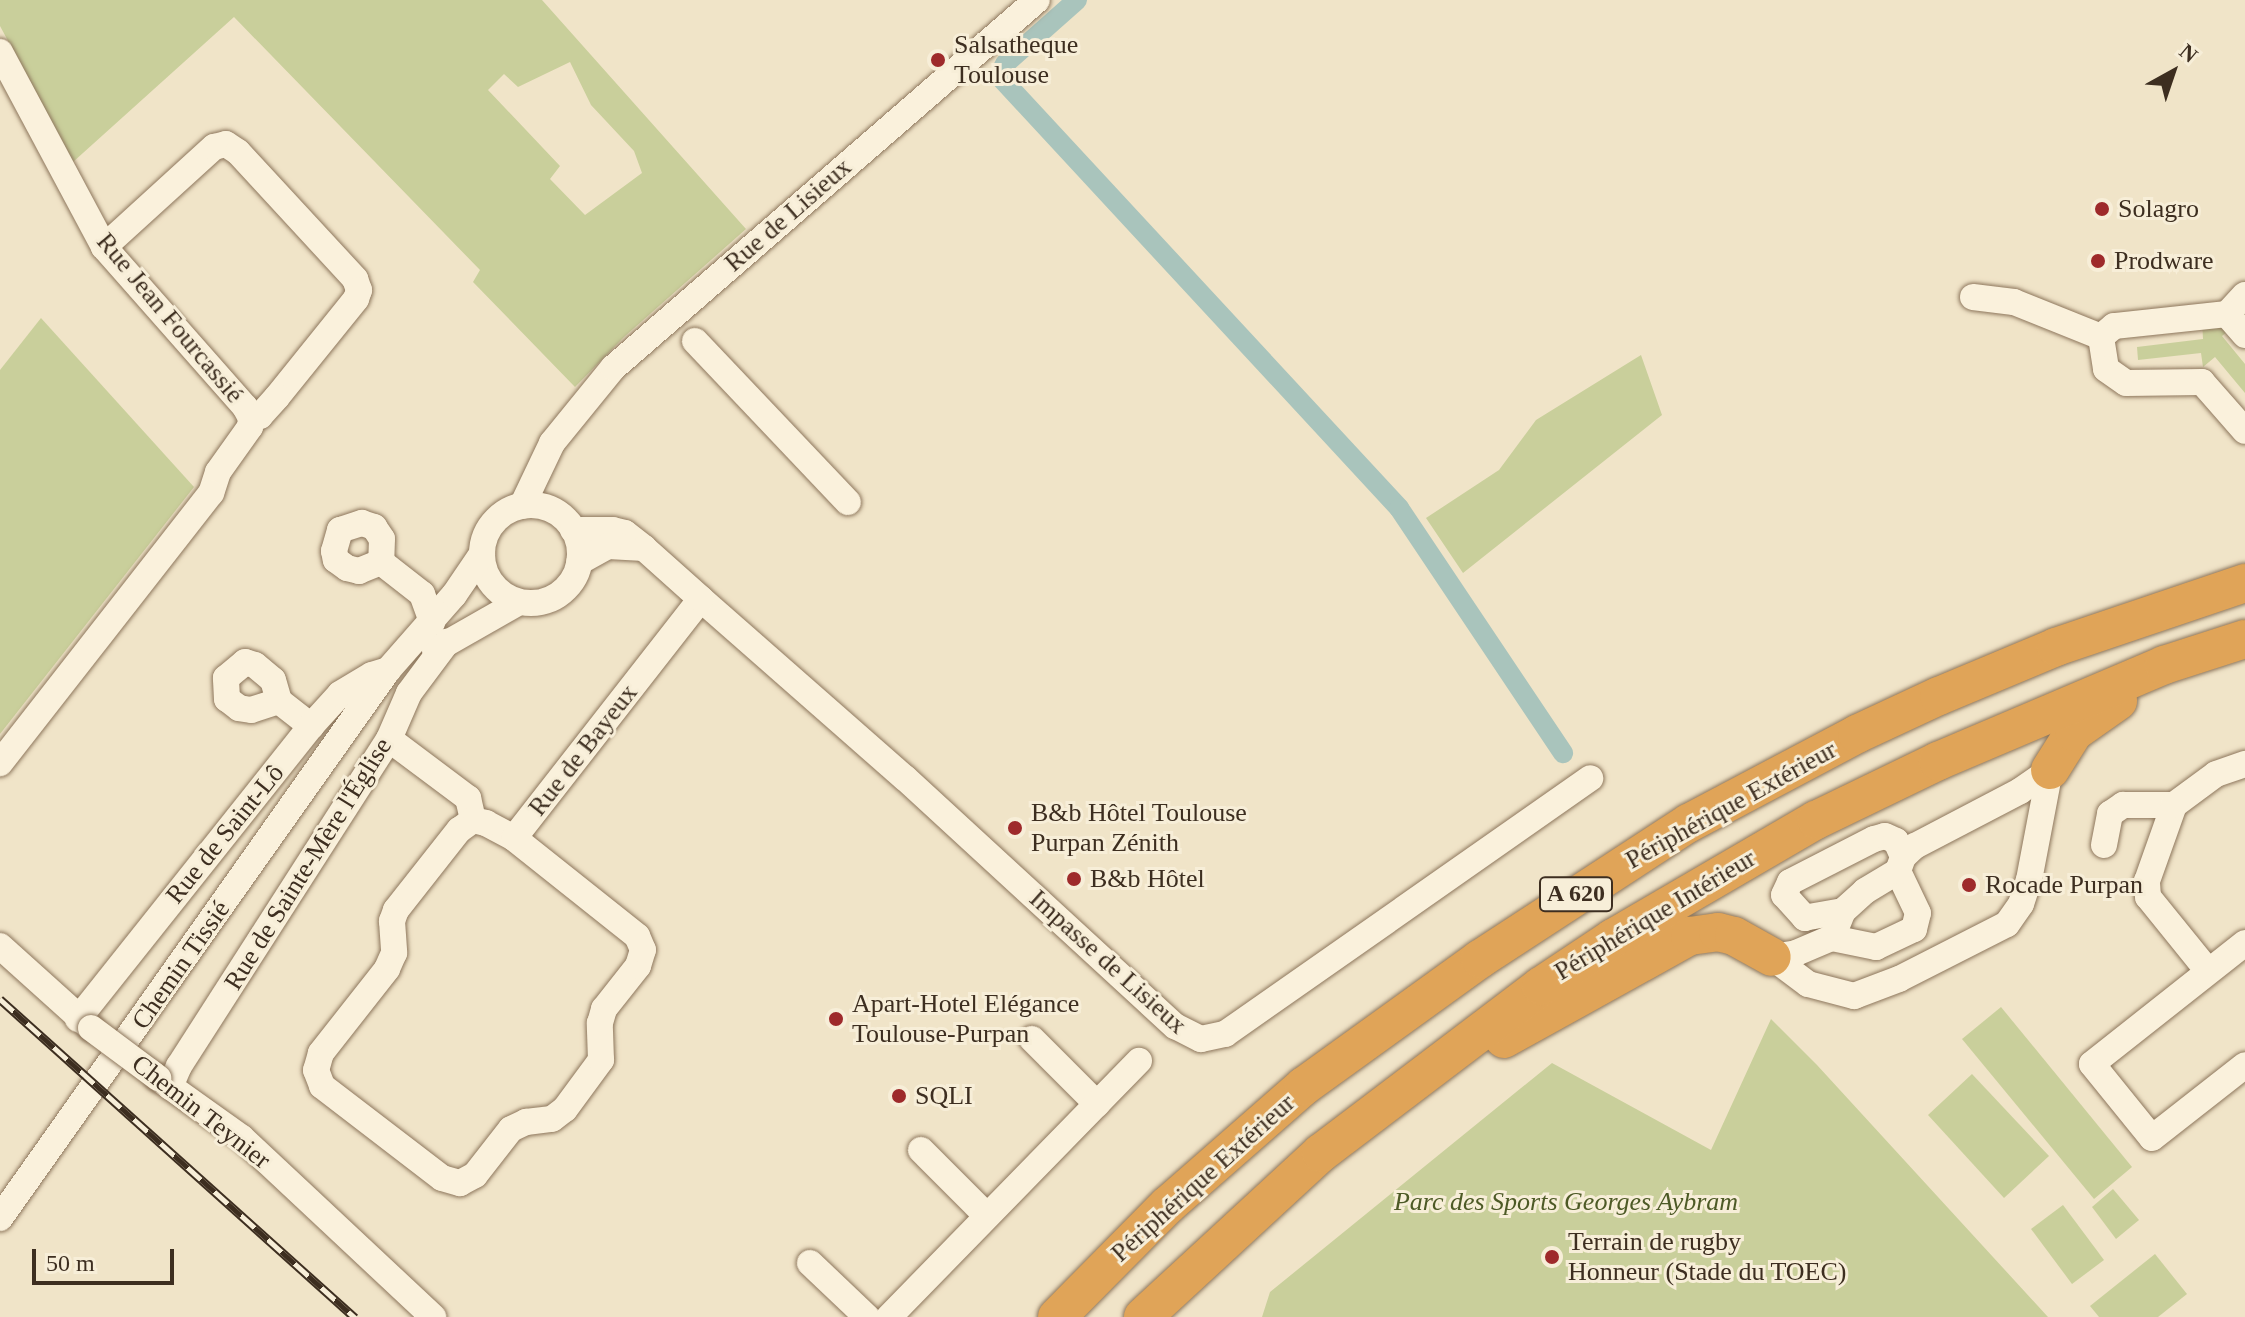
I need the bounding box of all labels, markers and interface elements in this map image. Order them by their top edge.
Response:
place label: Salsatheque Toulouse [954,29,1078,90]
north arrow [2133,32,2213,112]
text: N [2175,39,2203,68]
marker: Salsatheque Toulouse [929,51,947,69]
street label: Rue de Lisieux [718,152,858,278]
place label: Solagro [2118,193,2199,225]
marker: Solagro [2093,200,2111,218]
street label: Rue Jean Fourcassié [90,227,250,409]
place label: Prodware [2114,245,2214,277]
marker: Prodware [2089,252,2107,270]
street label: Rue de Bayeux [522,678,644,822]
street label: Rue de Sainte-Mère l'Église [218,732,398,996]
street label: Périphérique Extérieur [1620,734,1842,876]
street label: Rue de Saint-Lô [159,758,291,910]
place label: B&b Hôtel Toulouse Purpan Zénith [1031,797,1247,858]
marker: B&b Hôtel Toulouse Purpan Zénith [1006,819,1024,837]
street label: Périphérique Intérieur [1549,843,1761,987]
place label: B&b Hôtel [1090,863,1205,895]
place label: Rocade Purpan [1985,869,2143,901]
marker: B&b Hôtel [1065,870,1083,888]
road number: A 620 [1538,874,1614,914]
marker: Rocade Purpan [1960,876,1978,894]
street label: Impasse de Lisieux [1023,883,1193,1041]
street label: Chemin Tissié [125,895,237,1035]
place label: Apart-Hotel Elégance Toulouse-Purpan [852,988,1079,1050]
marker: Apart-Hotel Elégance Toulouse-Purpan [827,1010,845,1028]
street label: Chemin Teynier [125,1048,277,1176]
place label: SQLI [915,1080,973,1112]
marker: SQLI [890,1087,908,1105]
street label: Périphérique Extérieur [1105,1087,1301,1269]
park label: Parc des Sports Georges Aybram [1394,1186,1738,1218]
place label: Terrain de rugby Honneur (Stade du TOEC) [1568,1226,1847,1288]
scale bar [36,1233,178,1283]
marker: Terrain de rugby Honneur (Stade du TOEC) [1543,1248,1561,1266]
text: 50 m [46,1250,95,1276]

